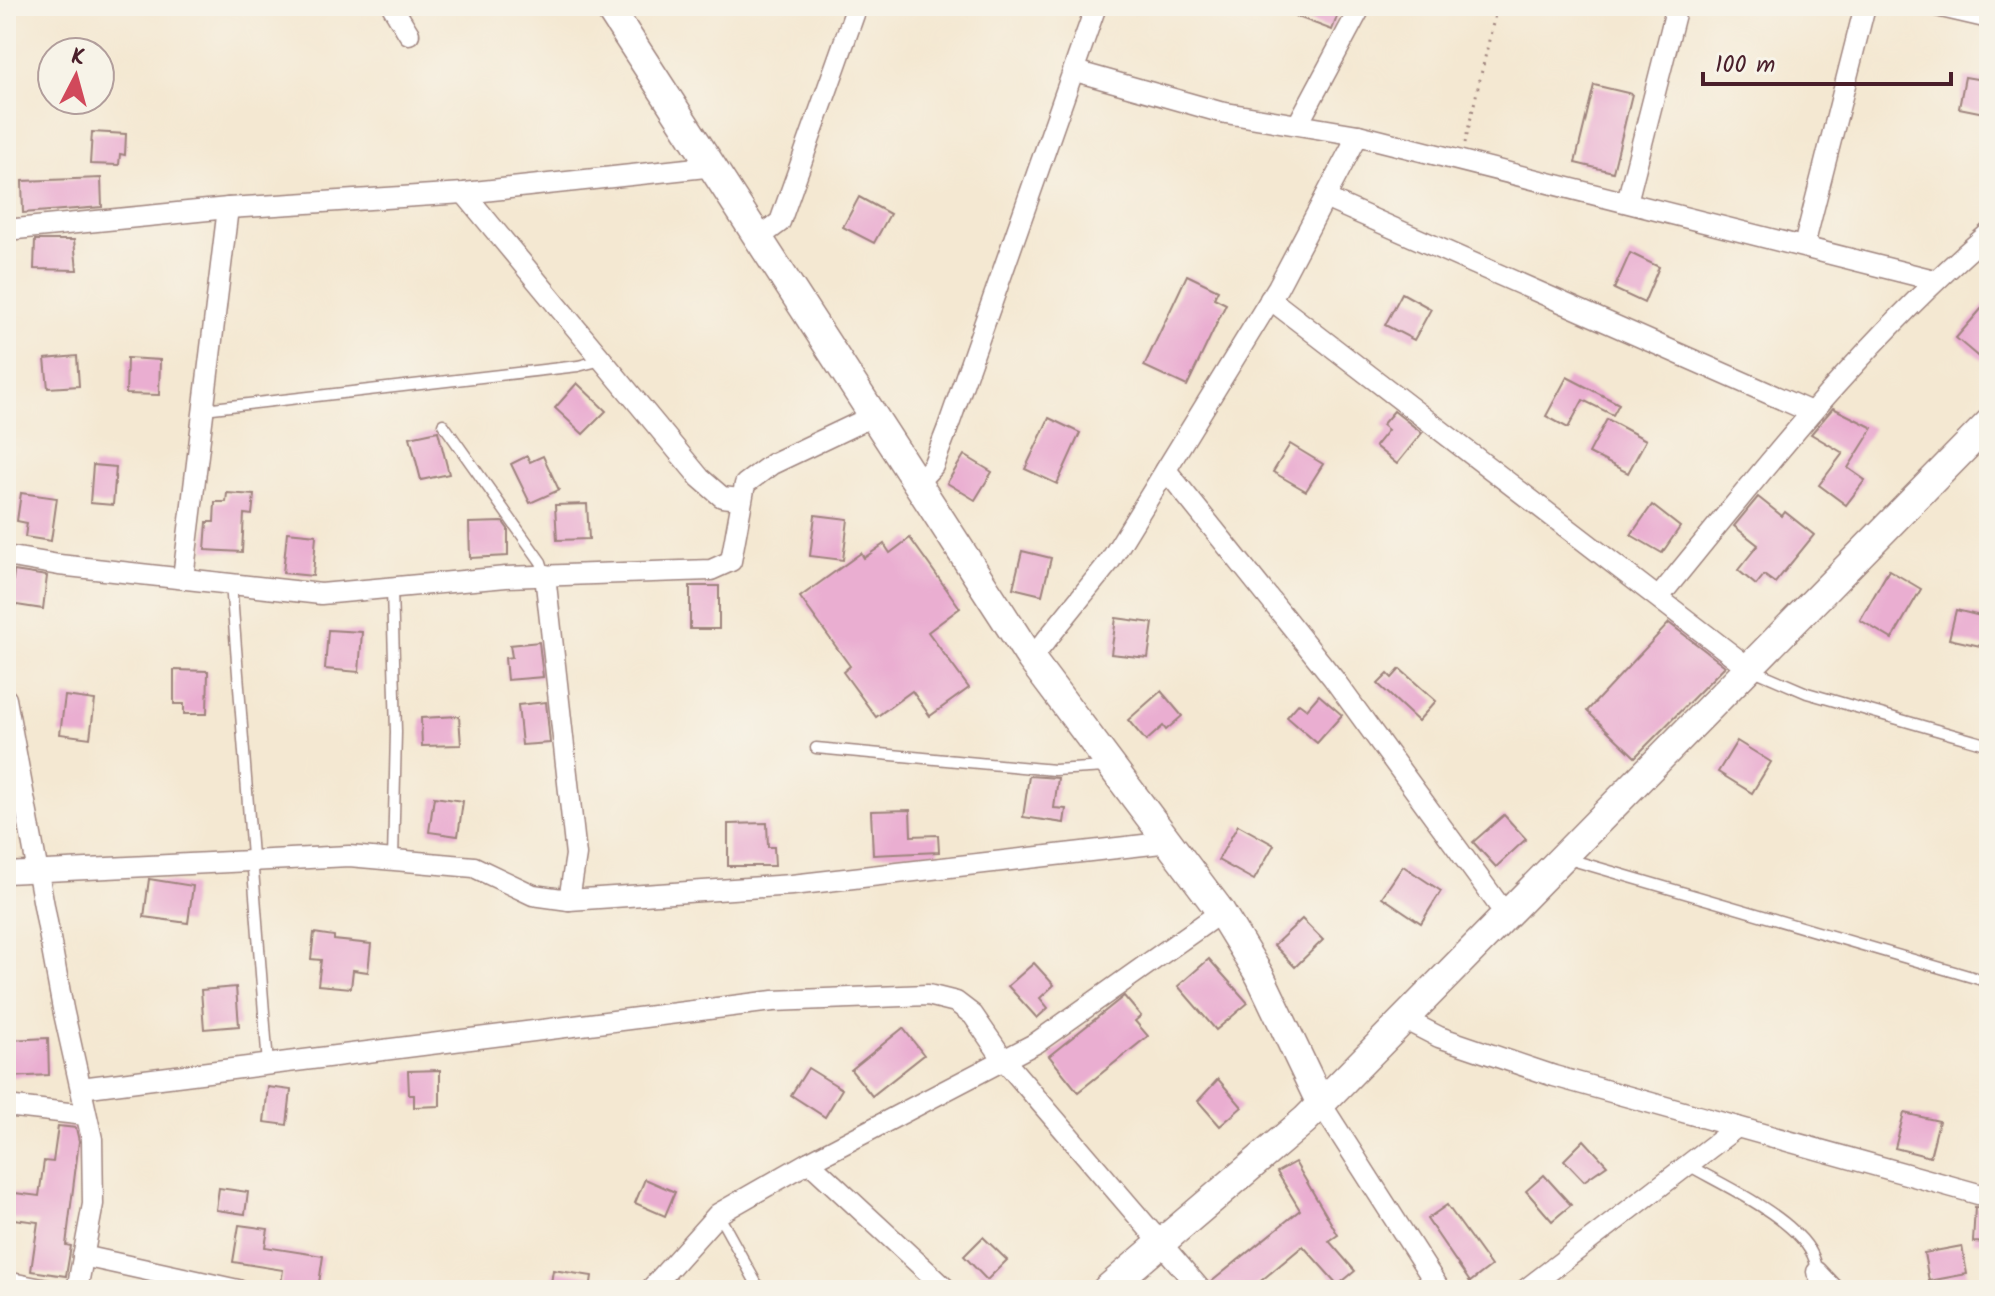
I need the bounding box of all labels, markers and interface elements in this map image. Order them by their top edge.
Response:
north arrow [36,36,116,116]
scale bar [1703,36,1951,86]
text: K [69,40,86,77]
text: 100 m [1715,46,1775,85]

